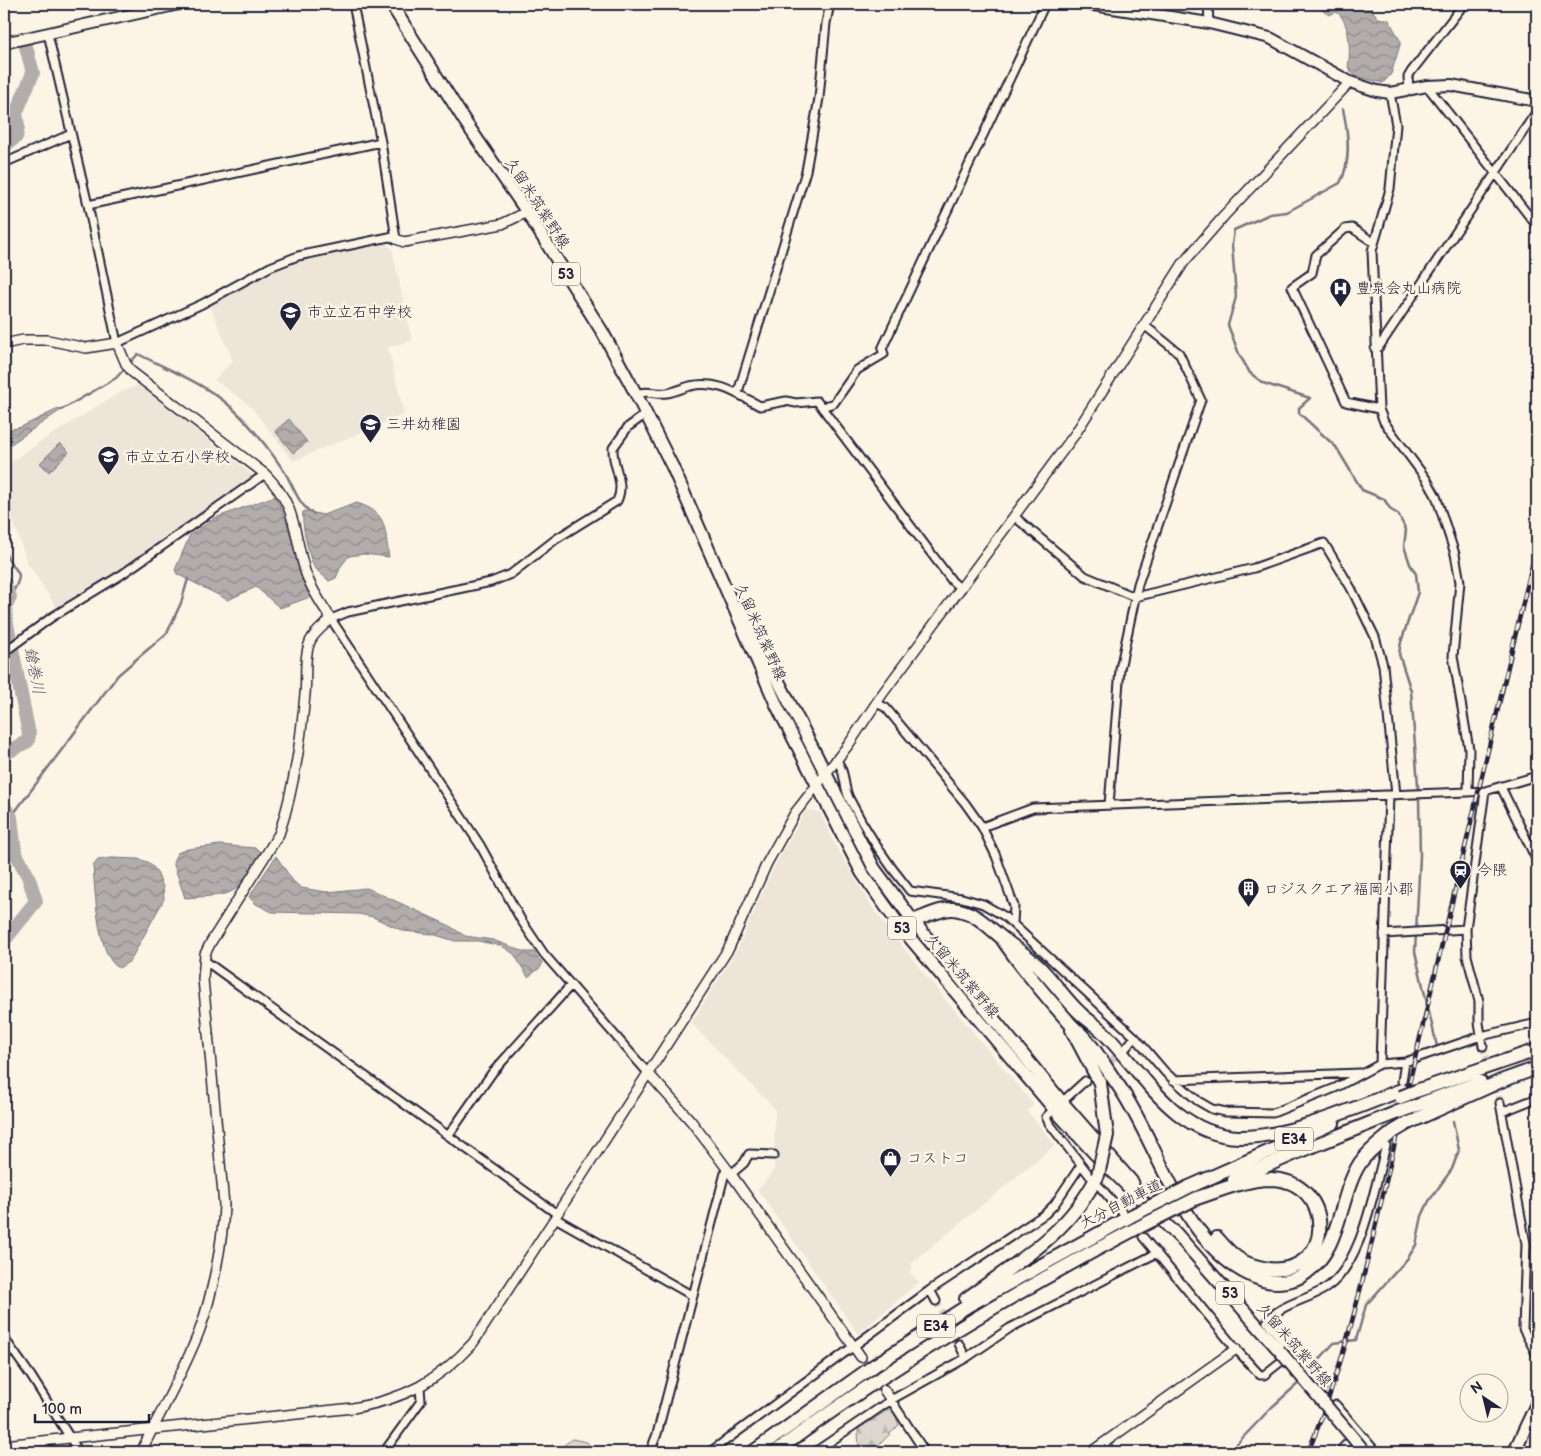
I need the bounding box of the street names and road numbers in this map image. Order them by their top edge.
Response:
street label: 久留米筑紫野線 [500,154,574,252]
road number: 53 [552,262,580,286]
street label: 久留米筑紫野線 [730,580,790,684]
road number: 53 [888,916,916,940]
street label: 久留米筑紫野線 [921,930,1003,1022]
road number: E34 [1275,1128,1313,1150]
street label: 大分自動車道 [1077,1175,1165,1233]
road number: 53 [1216,1282,1244,1305]
street label: 久留米筑紫野線 [1252,1299,1336,1391]
road number: E34 [917,1314,955,1338]

